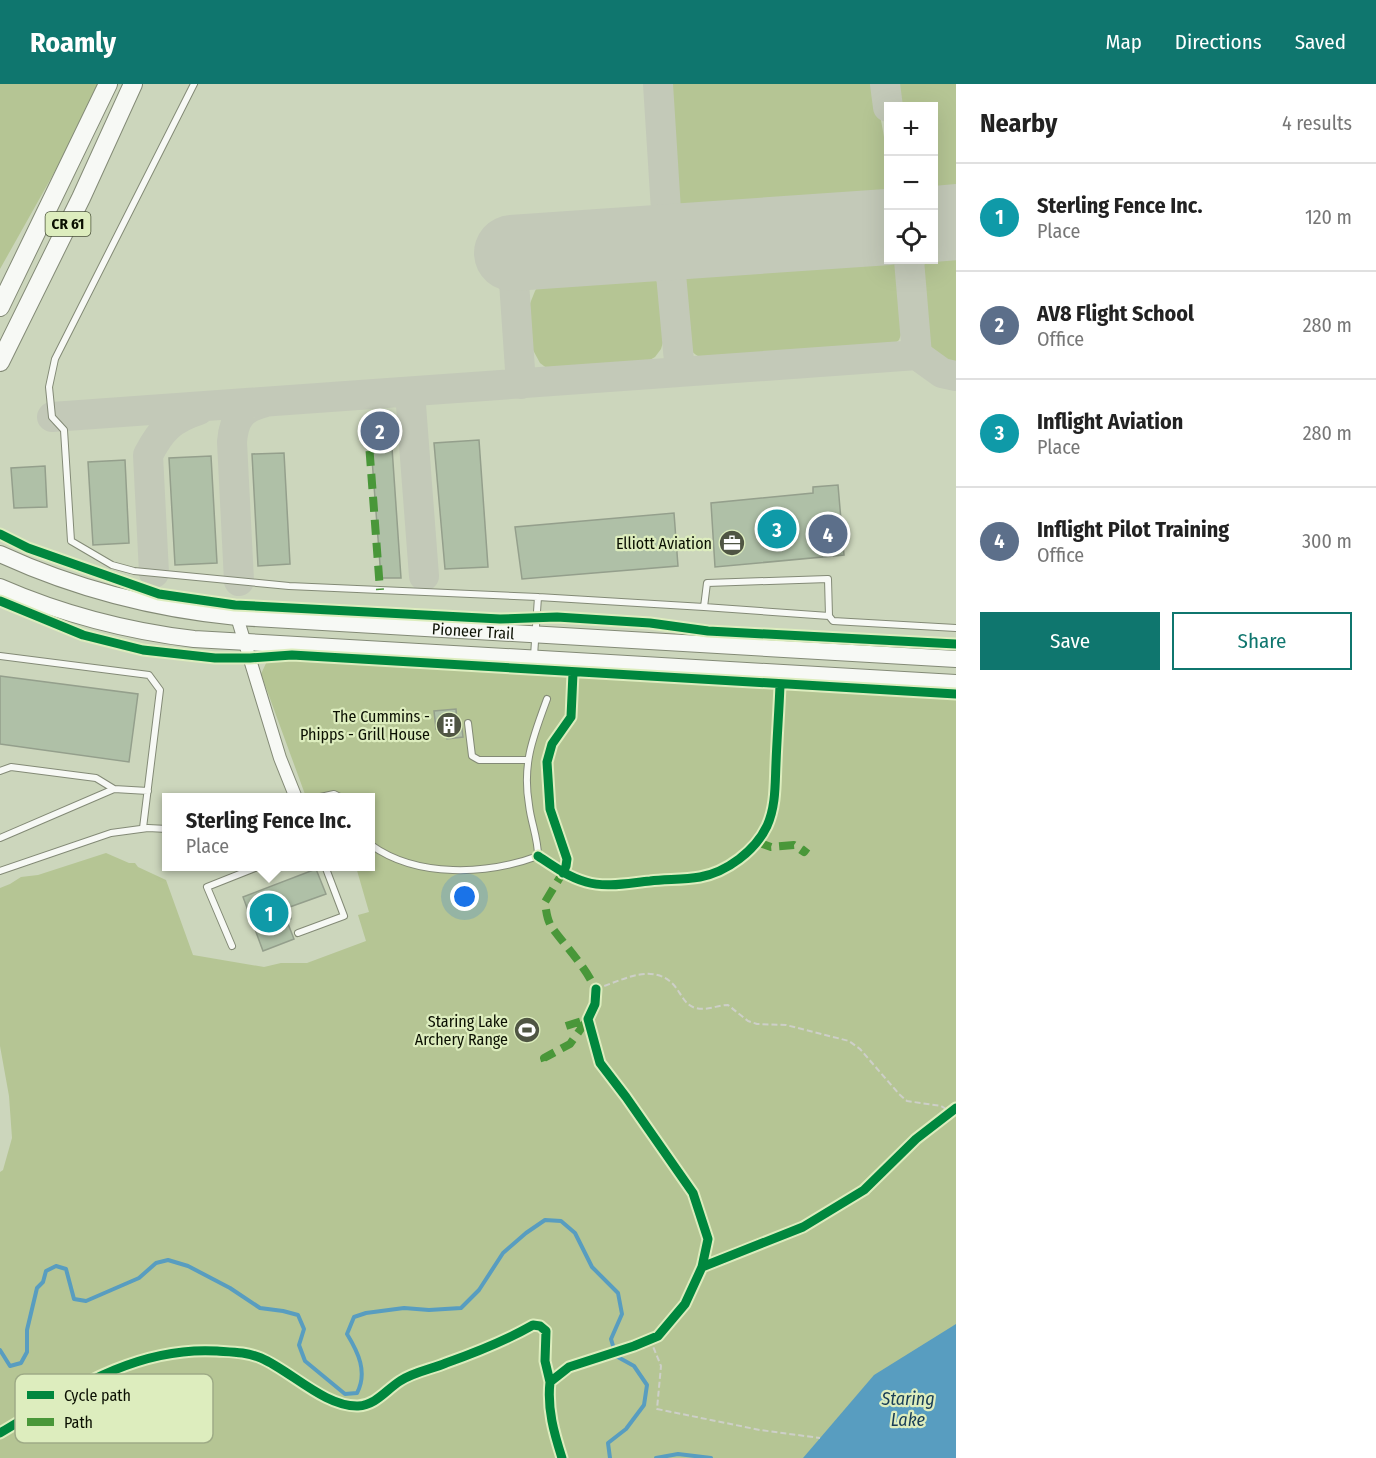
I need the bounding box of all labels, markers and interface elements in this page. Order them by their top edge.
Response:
text: Roamly [30,26,116,59]
text: Map [1105,29,1142,55]
text: Directions [1175,29,1262,55]
text: Saved [1295,29,1346,55]
map controls [884,102,938,264]
button: + [884,102,938,156]
text: Nearby [980,108,1057,139]
text: 4 results [1282,111,1352,135]
button: − [884,156,938,210]
text: Sterling Fence Inc. [1037,192,1203,219]
text: 1 [995,205,1004,229]
text: 120 m [1305,205,1352,229]
button: locate [884,210,938,264]
road number: CR 61 [46,212,90,236]
text: Place [1037,219,1080,243]
text: AV8 Flight School [1037,300,1194,327]
text: 2 [995,313,1004,337]
text: 280 m [1303,313,1352,337]
text: Office [1037,327,1084,351]
pin: 2 [360,408,400,454]
text: Inflight Aviation [1037,408,1183,435]
text: 3 [995,421,1004,445]
text: 280 m [1303,421,1352,445]
text: Place [1037,435,1080,459]
pin: 3 [758,506,796,552]
pin: 4 [808,512,848,556]
text: Inflight Pilot Training [1037,516,1229,543]
office icon: Elliott Aviation [717,528,747,558]
text: 4 [994,529,1005,553]
text: 300 m [1302,529,1352,553]
place label: Elliott Aviation [616,534,712,553]
text: Office [1037,543,1084,567]
button: Save [980,612,1160,670]
button: Share [1172,612,1352,670]
street label: Pioneer Trail [431,619,515,643]
place label: The Cummins - Phipps - Grill House [300,707,430,744]
building icon: The Cummins - Phipps - Grill House [434,710,464,740]
popup [162,793,375,871]
text: Sterling Fence Inc. [186,807,351,834]
text: Place [186,834,229,858]
your location [450,882,479,911]
pin: 1 [250,890,288,936]
place label: Staring Lake Archery Range [415,1012,508,1049]
sports icon: Staring Lake Archery Range [512,1015,542,1045]
legend [15,1374,213,1443]
text: Cycle path [64,1386,131,1405]
water label: Staring Lake [880,1388,935,1431]
text: Path [64,1413,93,1432]

